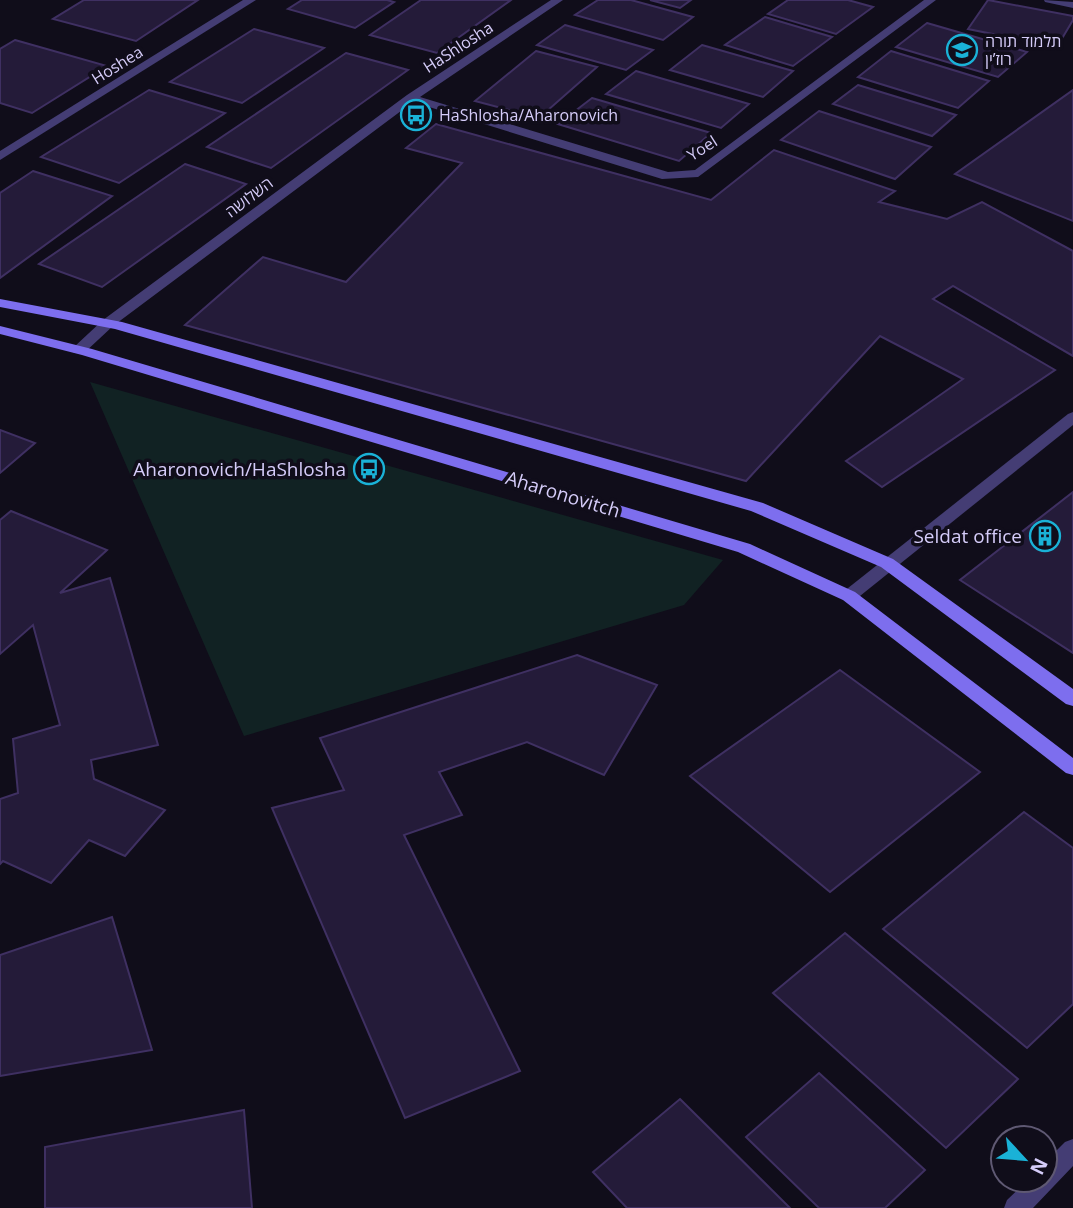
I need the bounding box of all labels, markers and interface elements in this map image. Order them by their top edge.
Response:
street label: HaShlosha [419,16,497,78]
place label: תלמוד תורה רוז’ין [985,30,1061,70]
school or university icon: תלמוד תורה רוז’ין [945,33,979,67]
street label: Hoshea [87,41,147,89]
bus stop icon: HaShlosha/Aharonovich [399,98,433,132]
place label: HaShlosha/Aharonovich [439,104,618,126]
street label: Yoel [683,130,721,166]
street label: השלושה [221,172,277,222]
bus stop icon: Aharonovich/HaShlosha [352,452,386,486]
place label: Aharonovich/HaShlosha [133,456,346,482]
street label: Aharonovitch [503,464,623,524]
building icon: Seldat office [1028,519,1062,553]
place label: Seldat office [913,523,1022,549]
north arrow [989,1124,1059,1194]
text: N [1024,1154,1054,1179]

